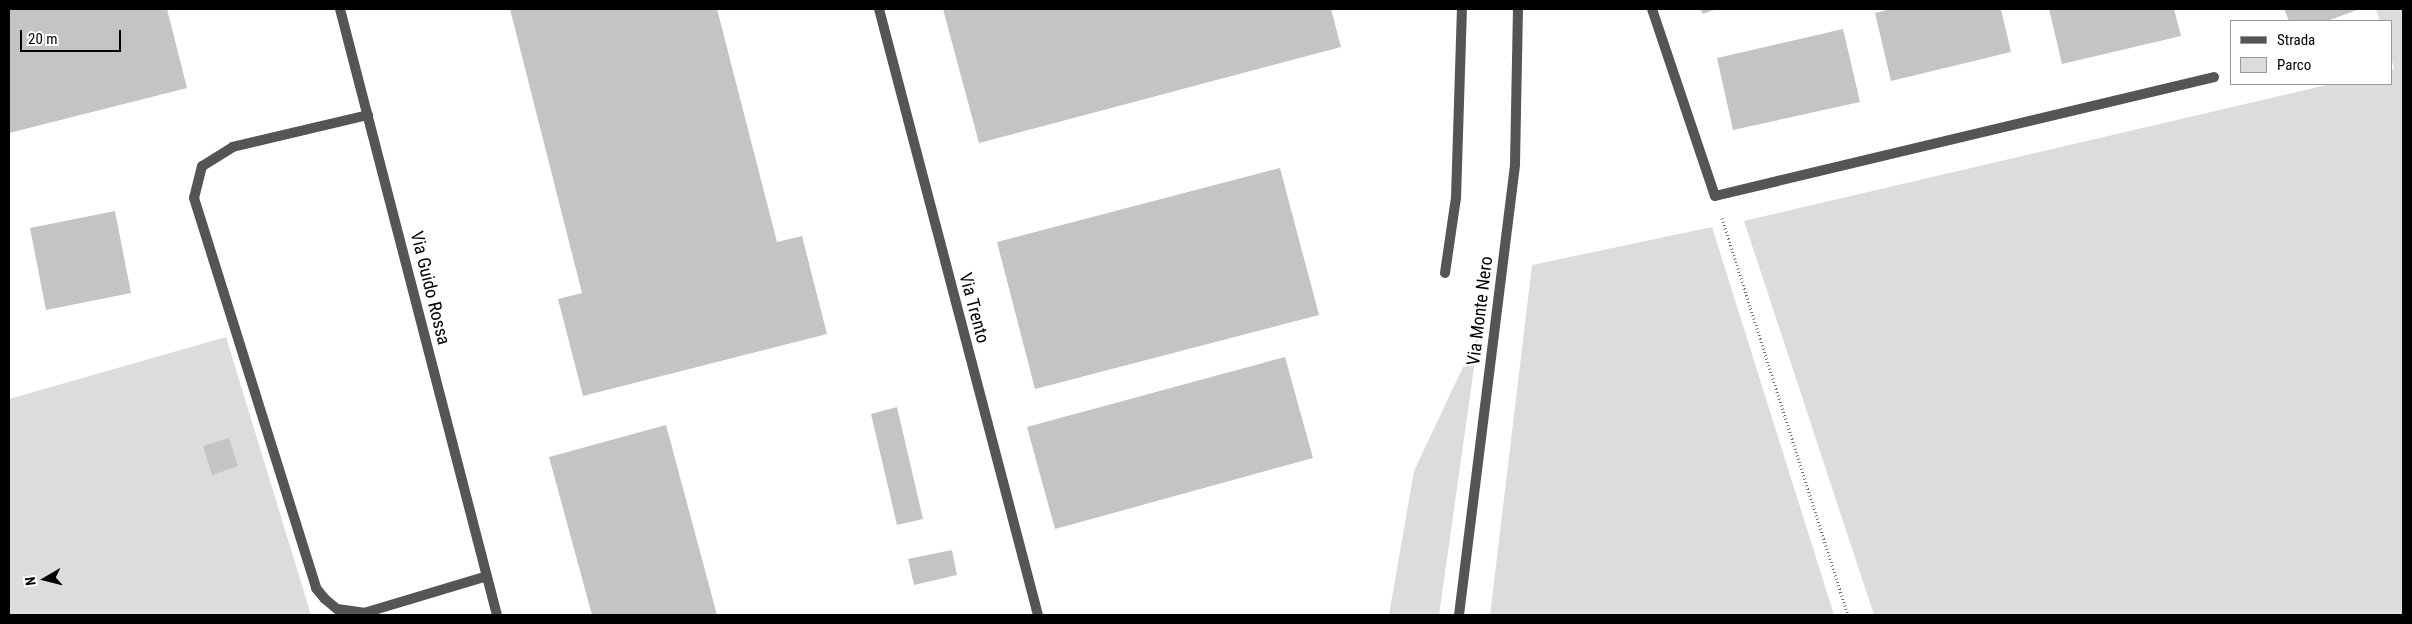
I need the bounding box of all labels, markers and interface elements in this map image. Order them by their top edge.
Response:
scale bar [22,20,124,52]
legend [2230,20,2392,85]
text: 20 m [28,30,58,48]
text: Strada [2277,31,2315,49]
text: Parco [2277,56,2311,74]
street label: Via Guido Rossa [405,229,455,347]
street label: Via Monte Nero [1463,255,1497,367]
street label: Via Trento [954,270,994,346]
north arrow [20,554,70,604]
text: N [22,576,39,586]

